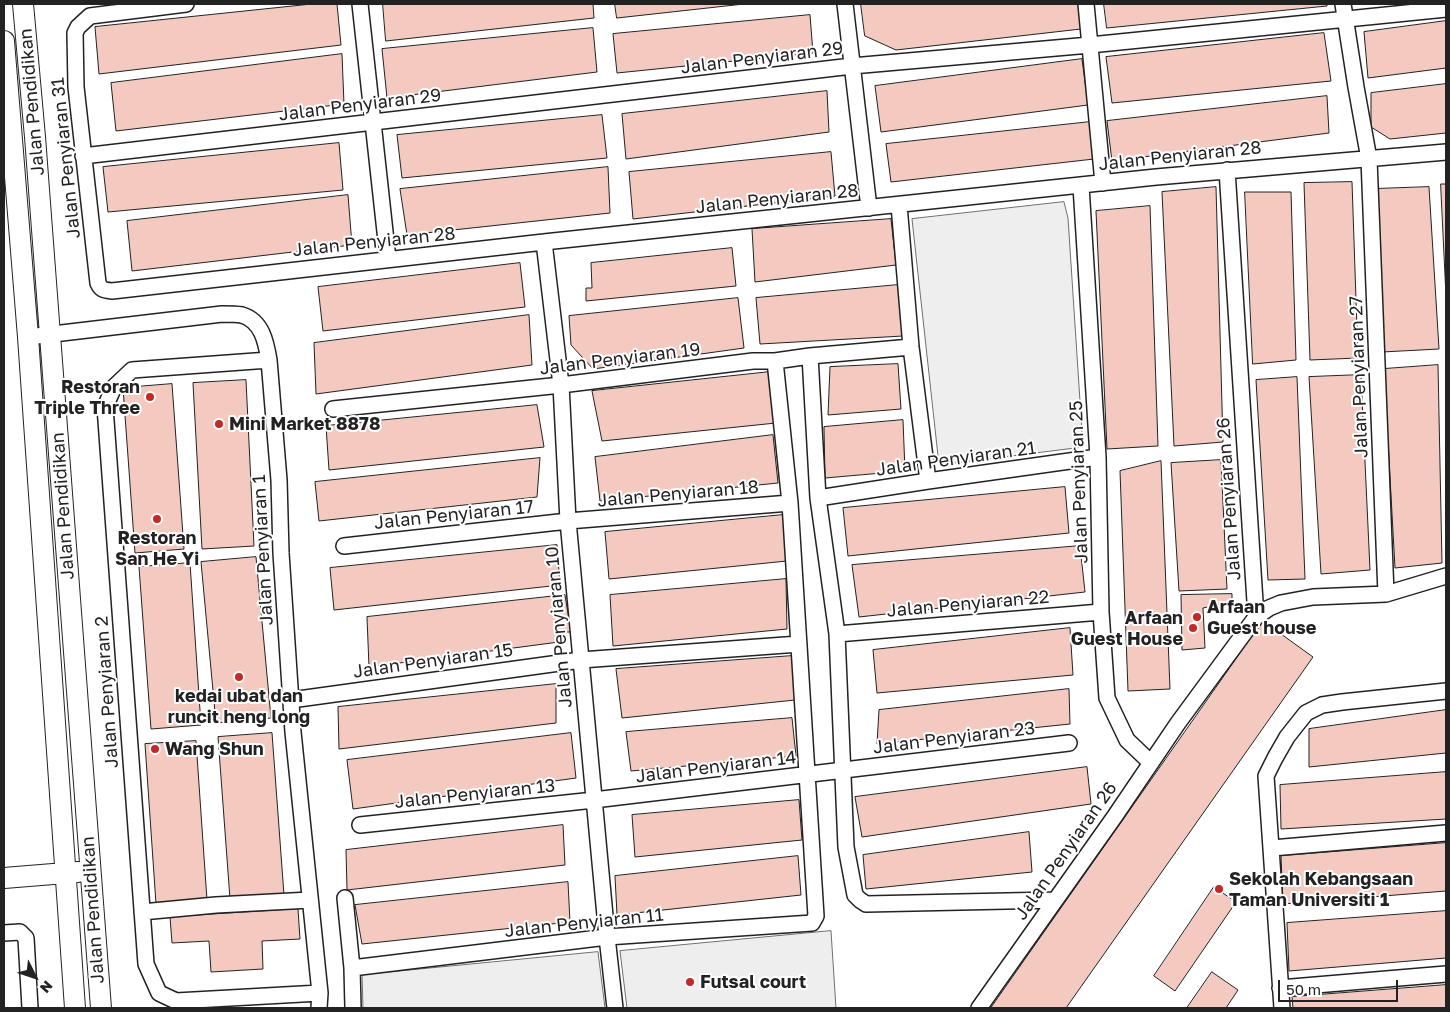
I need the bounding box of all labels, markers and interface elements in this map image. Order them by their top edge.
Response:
street label: Jalan Pendidikan [15,27,49,177]
street label: Jalan Penyiaran 29 [680,37,844,79]
street label: Jalan Penyiaran 31 [47,77,85,239]
street label: Jalan Penyiaran 29 [278,84,442,126]
street label: Jalan Penyiaran 28 [1098,137,1262,175]
street label: Jalan Penyiaran 28 [695,180,859,218]
street label: Jalan Penyiaran 28 [292,223,456,261]
street label: Jalan Penyiaran 27 [1345,296,1373,458]
street label: Jalan Penyiaran 19 [538,338,702,380]
place label: Restoran Triple Three [34,376,140,418]
marker: Restoran Triple Three [144,391,156,403]
street label: Jalan Penyiaran 25 [1065,400,1093,564]
place label: Mini Market 8878 [229,413,380,435]
street label: Jalan Penyiaran 26 [1213,417,1245,581]
marker: Mini Market 8878 [213,418,225,430]
street label: Jalan Pendidikan [47,432,79,580]
street label: Jalan Penyiaran 21 [875,437,1037,481]
street label: Jalan Penyiaran 1 [248,474,278,626]
street label: Jalan Penyiaran 18 [596,476,760,512]
street label: Jalan Penyiaran 17 [373,496,535,534]
marker: Restoran San He Yi [151,513,163,525]
place label: Restoran San He Yi [115,527,199,570]
street label: Jalan Penyiaran 10 [541,545,577,709]
street label: Jalan Penyiaran 22 [886,586,1050,622]
place label: Arfaan Guest house [1207,596,1316,638]
place label: Arfaan Guest House [1071,607,1183,650]
marker: Arfaan Guest house [1191,611,1203,623]
street label: Jalan Penyiaran 2 [91,615,123,769]
marker: Arfaan Guest House [1187,622,1199,634]
street label: Jalan Penyiaran 15 [352,639,514,683]
marker: kedai ubat dan runcit heng long [233,671,245,683]
place label: kedai ubat dan runcit heng long [168,685,310,728]
street label: Jalan Penyiaran 23 [872,717,1036,759]
place label: Wang Shun [165,738,264,760]
marker: Wang Shun [149,743,161,755]
street label: Jalan Penyiaran 14 [634,746,798,788]
street label: Jalan Penyiaran 13 [394,775,556,813]
street label: Jalan Penyiaran 26 [1010,778,1122,924]
street label: Jalan Pendidikan [77,836,109,984]
place label: Sekolah Kebangsaan Taman Universiti 1 [1229,868,1413,911]
marker: Sekolah Kebangsaan Taman Universiti 1 [1213,883,1225,895]
street label: Jalan Penyiaran 11 [504,904,664,942]
north arrow [10,952,60,1002]
scale bar [1280,970,1400,1002]
place label: Futsal court [700,971,806,993]
marker: Futsal court [684,976,696,988]
text: N [37,978,57,997]
text: 50 m [1286,980,1321,998]

